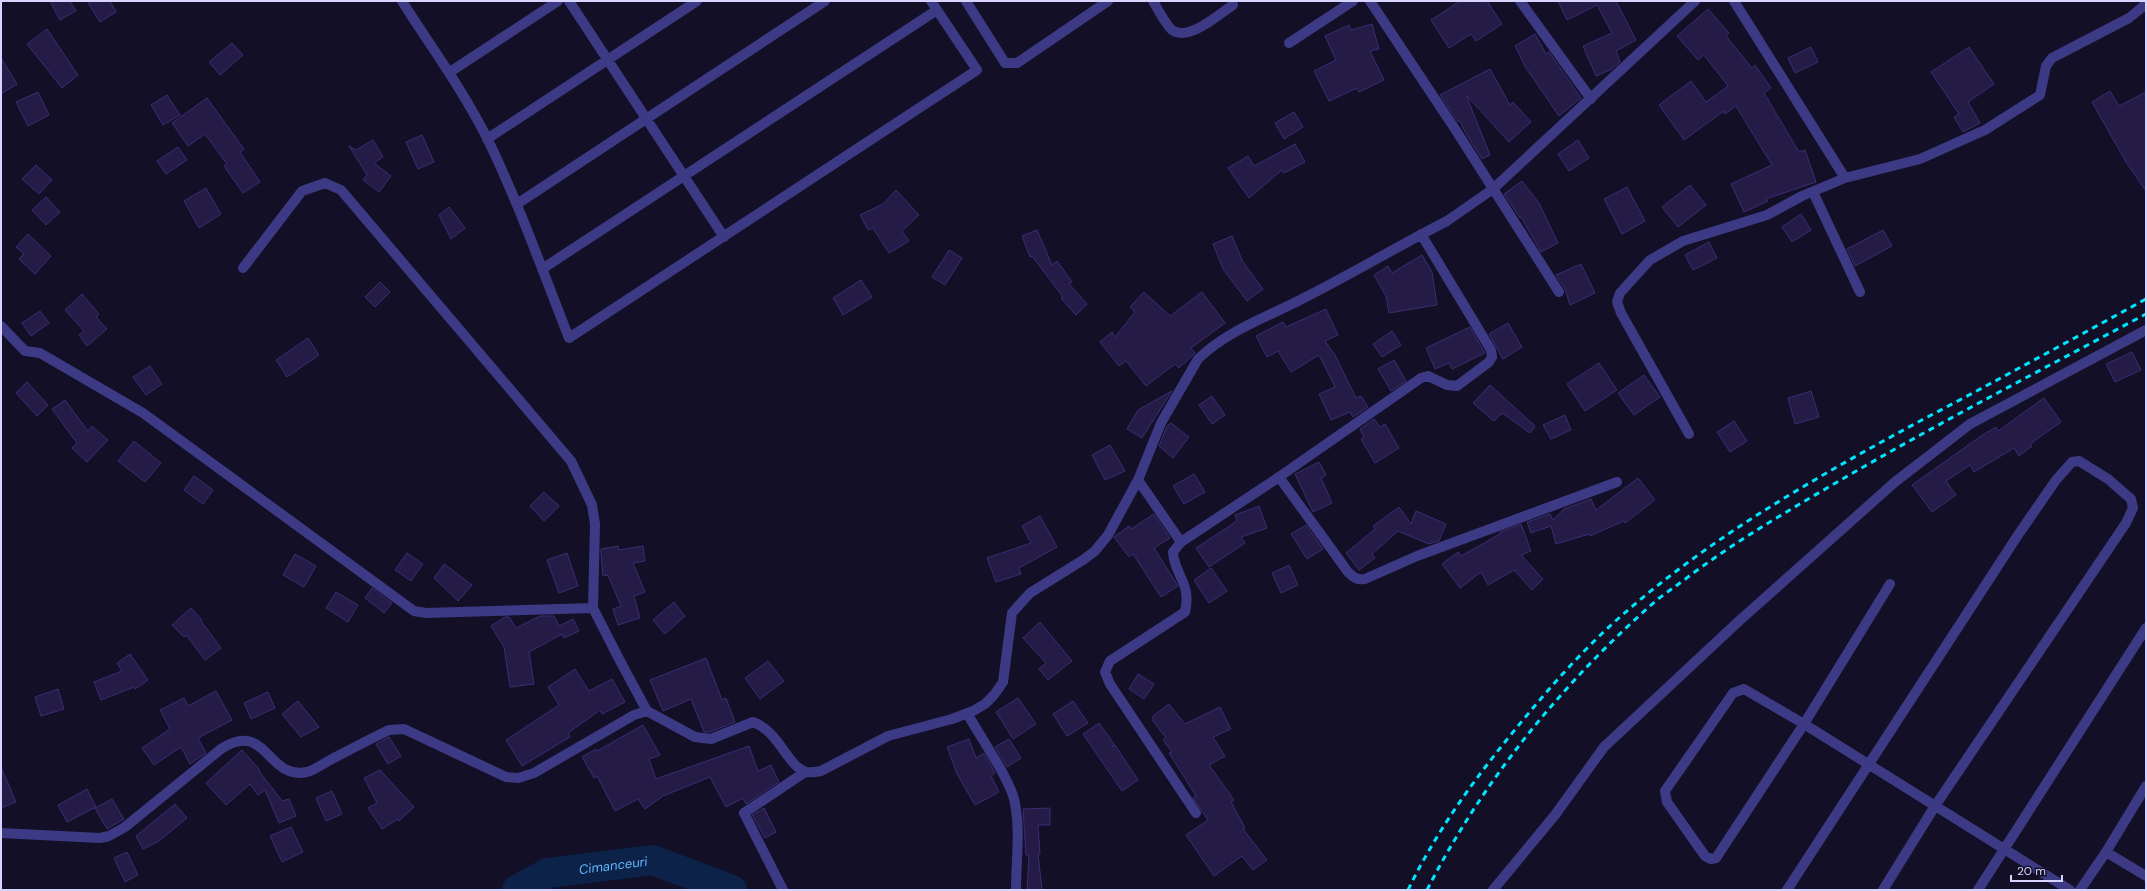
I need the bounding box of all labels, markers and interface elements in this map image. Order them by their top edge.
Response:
water label: Cimanceuri [578,852,649,878]
scale bar [2011,857,2062,883]
text: 20 m [2017,863,2046,879]

